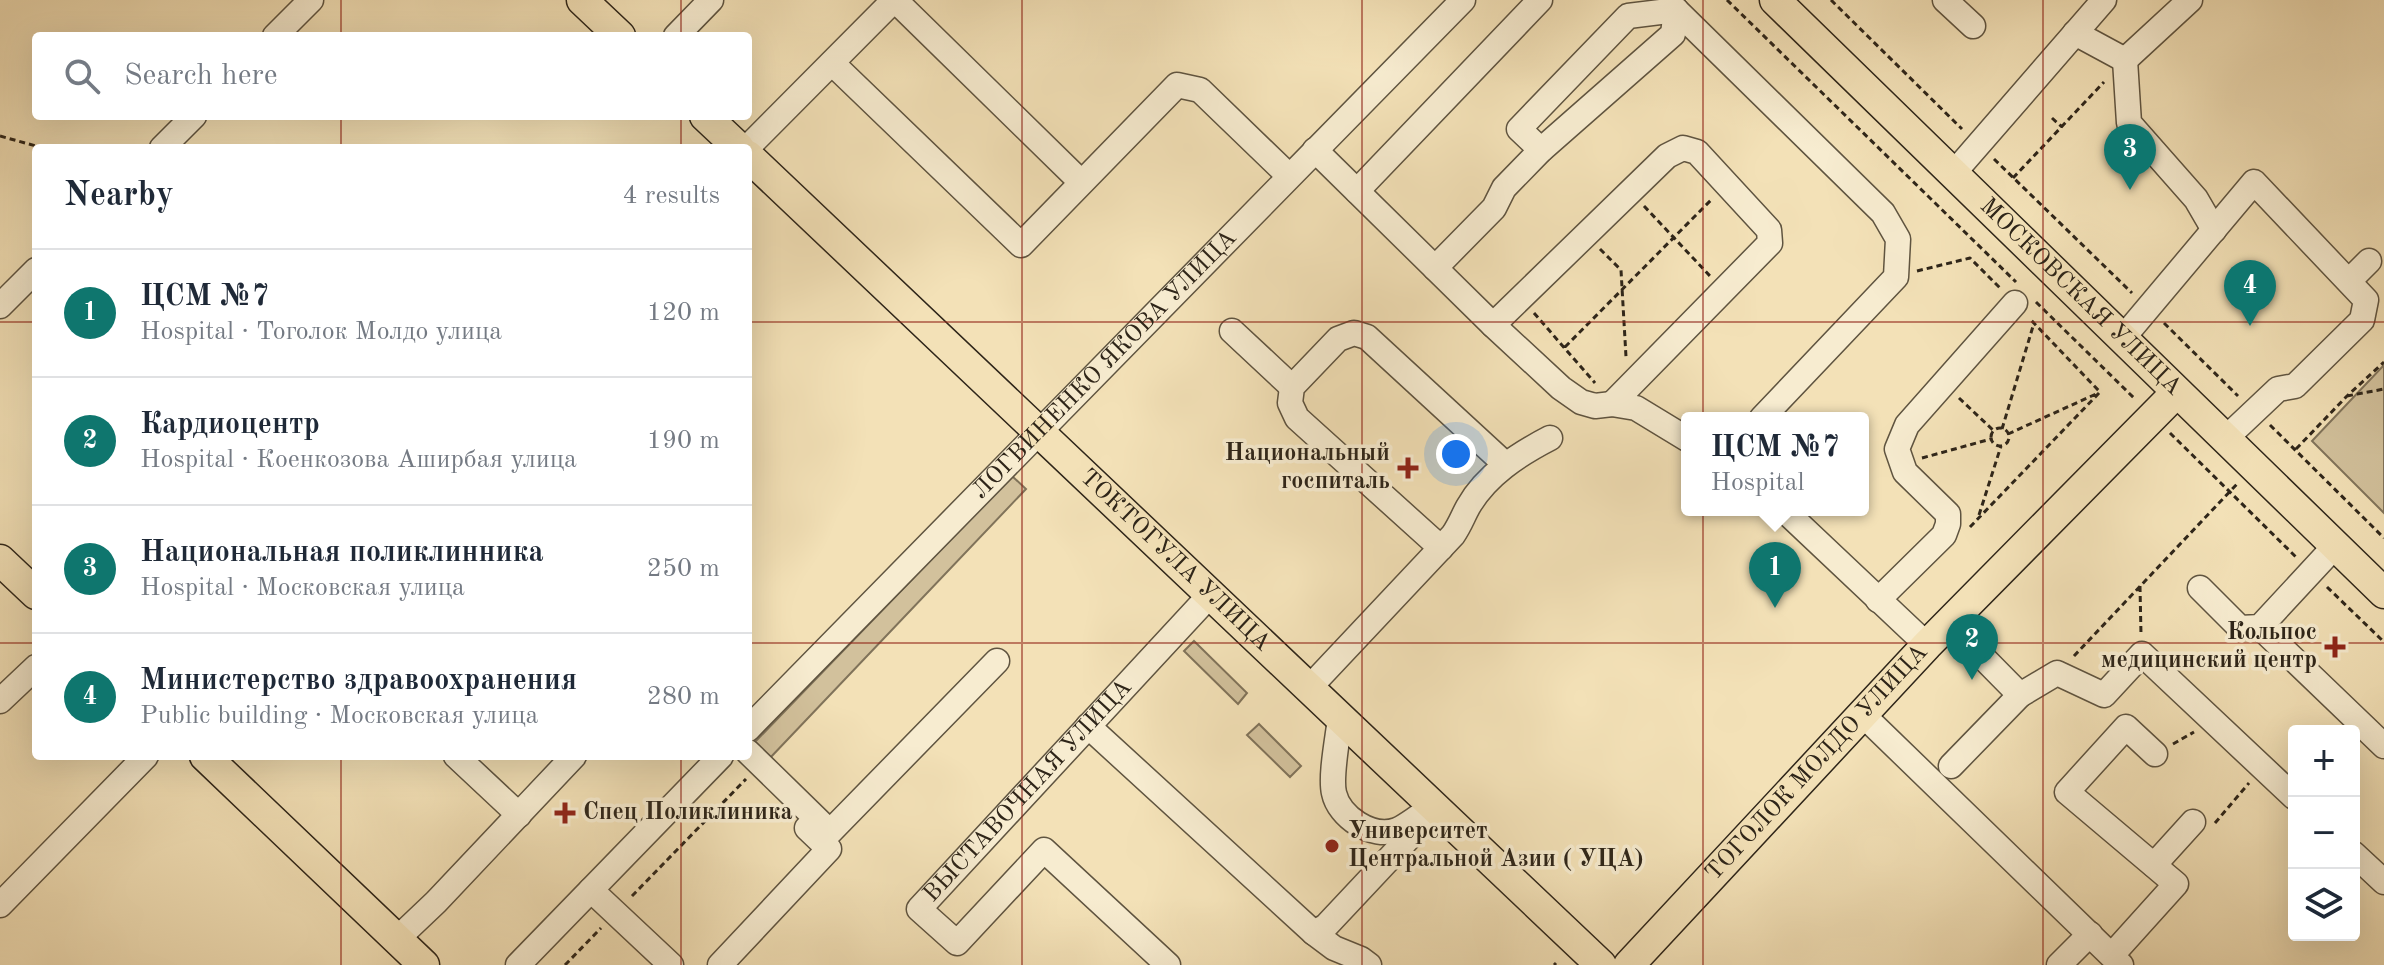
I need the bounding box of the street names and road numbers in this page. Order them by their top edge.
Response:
street label: МОСКОВСКАЯ УЛИЦА [1975,194,2186,400]
street label: ЛОГВИНЕНКО ЯКОВА УЛИЦА [969,226,1242,504]
street label: ТОКТОГУЛА УЛИЦА [1075,465,1274,656]
street label: ТОГОЛОК МОЛДО УЛИЦА [1702,640,1933,886]
street label: ВЫСТАВОЧНАЯ УЛИЦА [919,675,1137,907]

